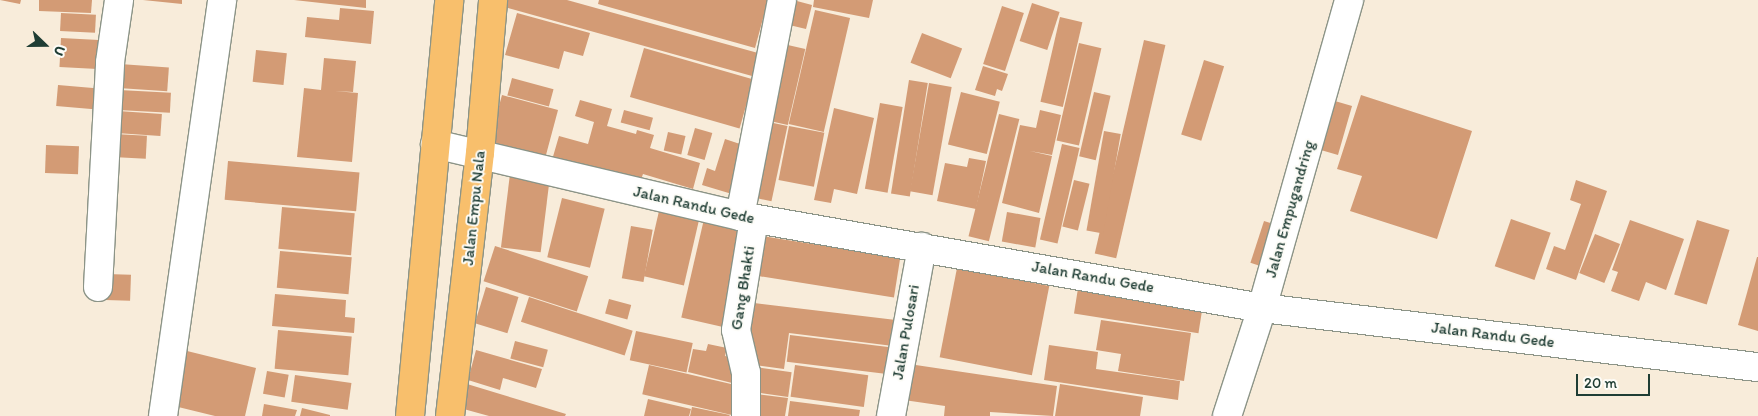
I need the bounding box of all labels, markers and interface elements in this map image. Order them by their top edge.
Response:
north arrow [20,20,70,70]
text: U [50,43,69,58]
street label: Jalan Empugandring [1261,139,1319,279]
street label: Jalan Empu Nala [458,150,490,266]
street label: Jalan Randu Gede [632,182,756,228]
street label: Gang Bhakti [727,244,759,332]
street label: Jalan Randu Gede [1031,257,1155,297]
street label: Jalan Pulosari [888,283,924,381]
street label: Jalan Randu Gede [1431,318,1555,352]
scale bar [1578,364,1652,396]
text: 20 m [1584,374,1617,392]

